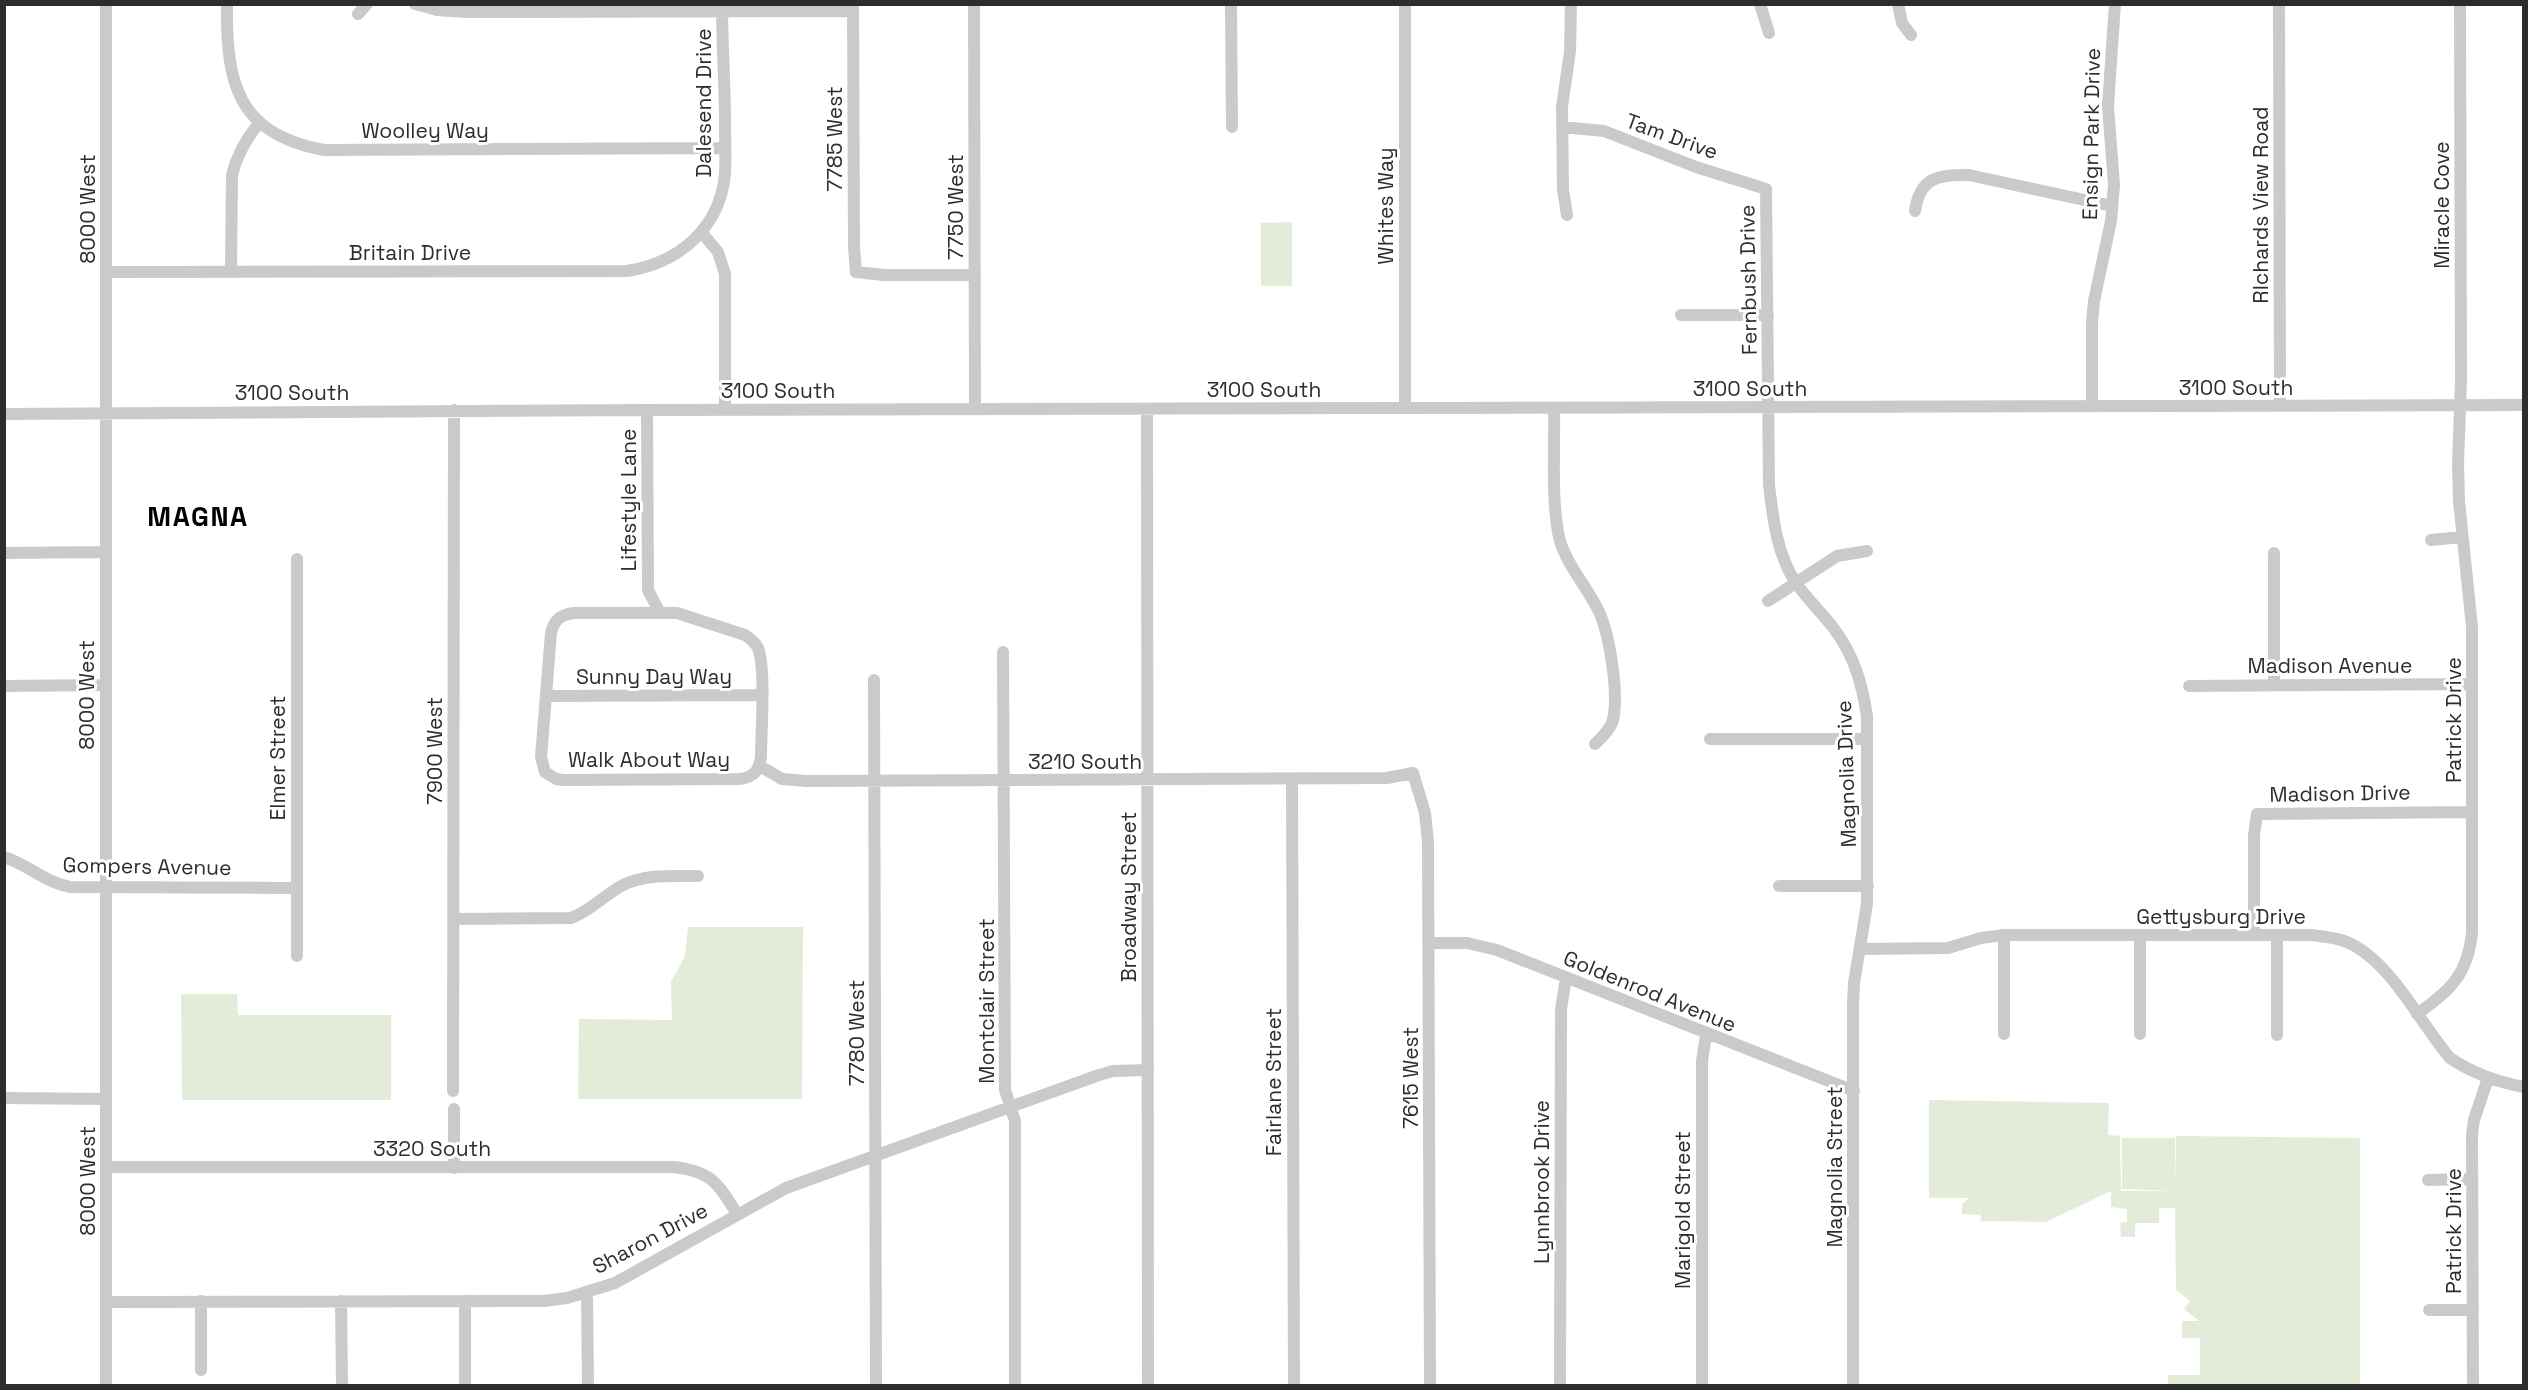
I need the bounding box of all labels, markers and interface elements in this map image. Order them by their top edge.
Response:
street label: Dalesend Drive [690,28,717,178]
street label: Ensign Park Drive [2076,48,2106,220]
street label: 7785 West [821,86,848,192]
street label: RIchards View Road [2247,106,2274,304]
street label: Tam Drive [1622,107,1722,165]
street label: Woolley Way [361,117,489,144]
street label: Miracle Cove [2428,141,2455,269]
street label: Whites Way [1372,147,1399,265]
street label: 8000 West [74,154,101,264]
street label: 7750 West [942,154,969,260]
street label: Fernbush Drive [1733,205,1763,355]
street label: Britain Drive [349,239,471,266]
street label: 3100 South [2179,374,2293,401]
street label: 3100 South [1693,375,1807,402]
street label: 3100 South [1207,376,1321,403]
street label: 3100 South [721,377,835,404]
street label: 3100 South [235,379,349,406]
street label: Lifestyle Lane [615,429,642,571]
district label: MAGNA [147,499,249,534]
street label: 8000 West [73,640,100,750]
street label: Madison Avenue [2248,652,2412,679]
street label: Patrick Drive [2440,657,2467,783]
street label: Sunny Day Way [576,663,732,690]
street label: Elmer Street [264,696,291,820]
street label: 7900 West [421,697,448,805]
street label: Magnolia Drive [1830,700,1862,848]
street label: Walk About Way [568,746,730,773]
street label: 3210 South [1028,748,1142,775]
street label: Madison Drive [2269,778,2411,808]
street label: Broadway Street [1115,812,1142,982]
street label: Gompers Avenue [62,851,232,881]
street label: Gettysburg Drive [2136,903,2306,930]
street label: Montclair Street [973,918,1000,1084]
street label: Goldenrod Avenue [1560,944,1740,1038]
street label: 7780 West [843,980,870,1086]
street label: Fairlane Street [1260,1008,1287,1156]
street label: 7615 West [1397,1027,1424,1129]
street label: Magnolia Street [1821,1086,1848,1248]
street label: Lynnbrook Drive [1528,1100,1555,1264]
street label: 8000 West [74,1126,101,1236]
street label: Marigold Street [1669,1131,1696,1289]
street label: 3320 South [373,1135,491,1162]
street label: Patrick Drive [2440,1168,2467,1294]
street label: Sharon Drive [588,1196,712,1280]

